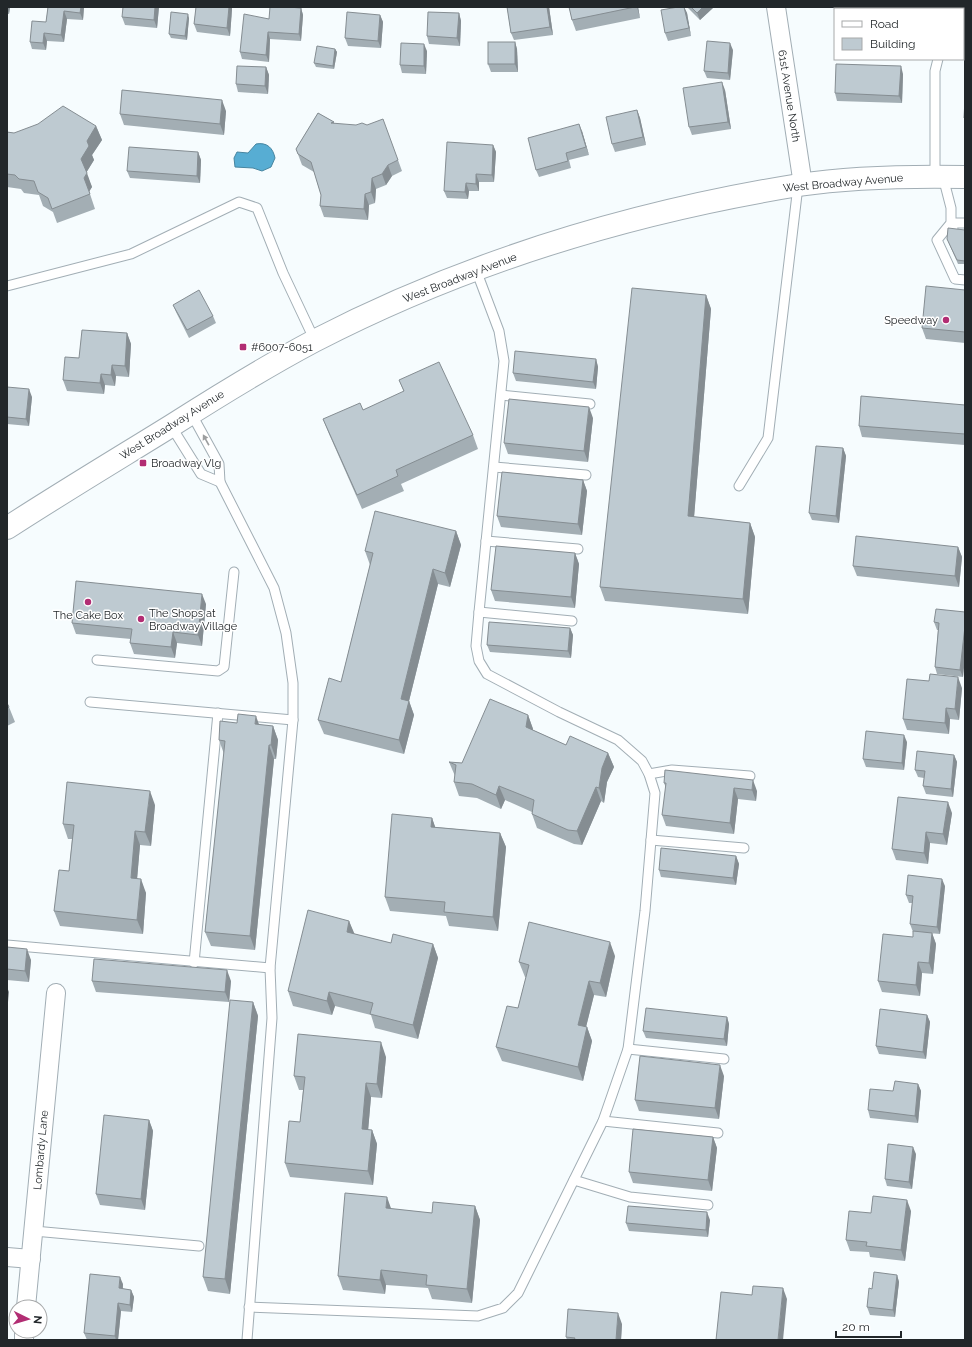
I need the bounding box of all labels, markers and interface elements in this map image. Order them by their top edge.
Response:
legend [834,8,964,60]
text: Road [870,17,899,31]
text: Building [870,37,916,51]
street label: 61st Avenue North [775,49,803,143]
street label: West Broadway Avenue [782,171,904,195]
street label: West Broadway Avenue [401,250,519,306]
place label: Speedway [884,314,938,327]
marker: Speedway [941,315,951,325]
place label: #6007-6051 [251,341,313,354]
marker: #6007-6051 [238,342,248,352]
street label: West Broadway Avenue [117,387,227,463]
one-way arrow [203,434,210,446]
place label: Broadway Vlg [151,457,221,470]
marker: Broadway Vlg [138,458,148,468]
marker: The Cake Box [83,597,93,607]
place label: The Shops at Broadway Village [149,607,238,633]
place label: The Cake Box [53,609,123,622]
marker: The Shops at Broadway Village [136,614,146,624]
street label: Lombardy Lane [31,1109,51,1190]
north arrow [8,1299,48,1339]
scale bar [836,1313,901,1339]
text: N [31,1315,44,1325]
text: 20 m [842,1320,870,1334]

